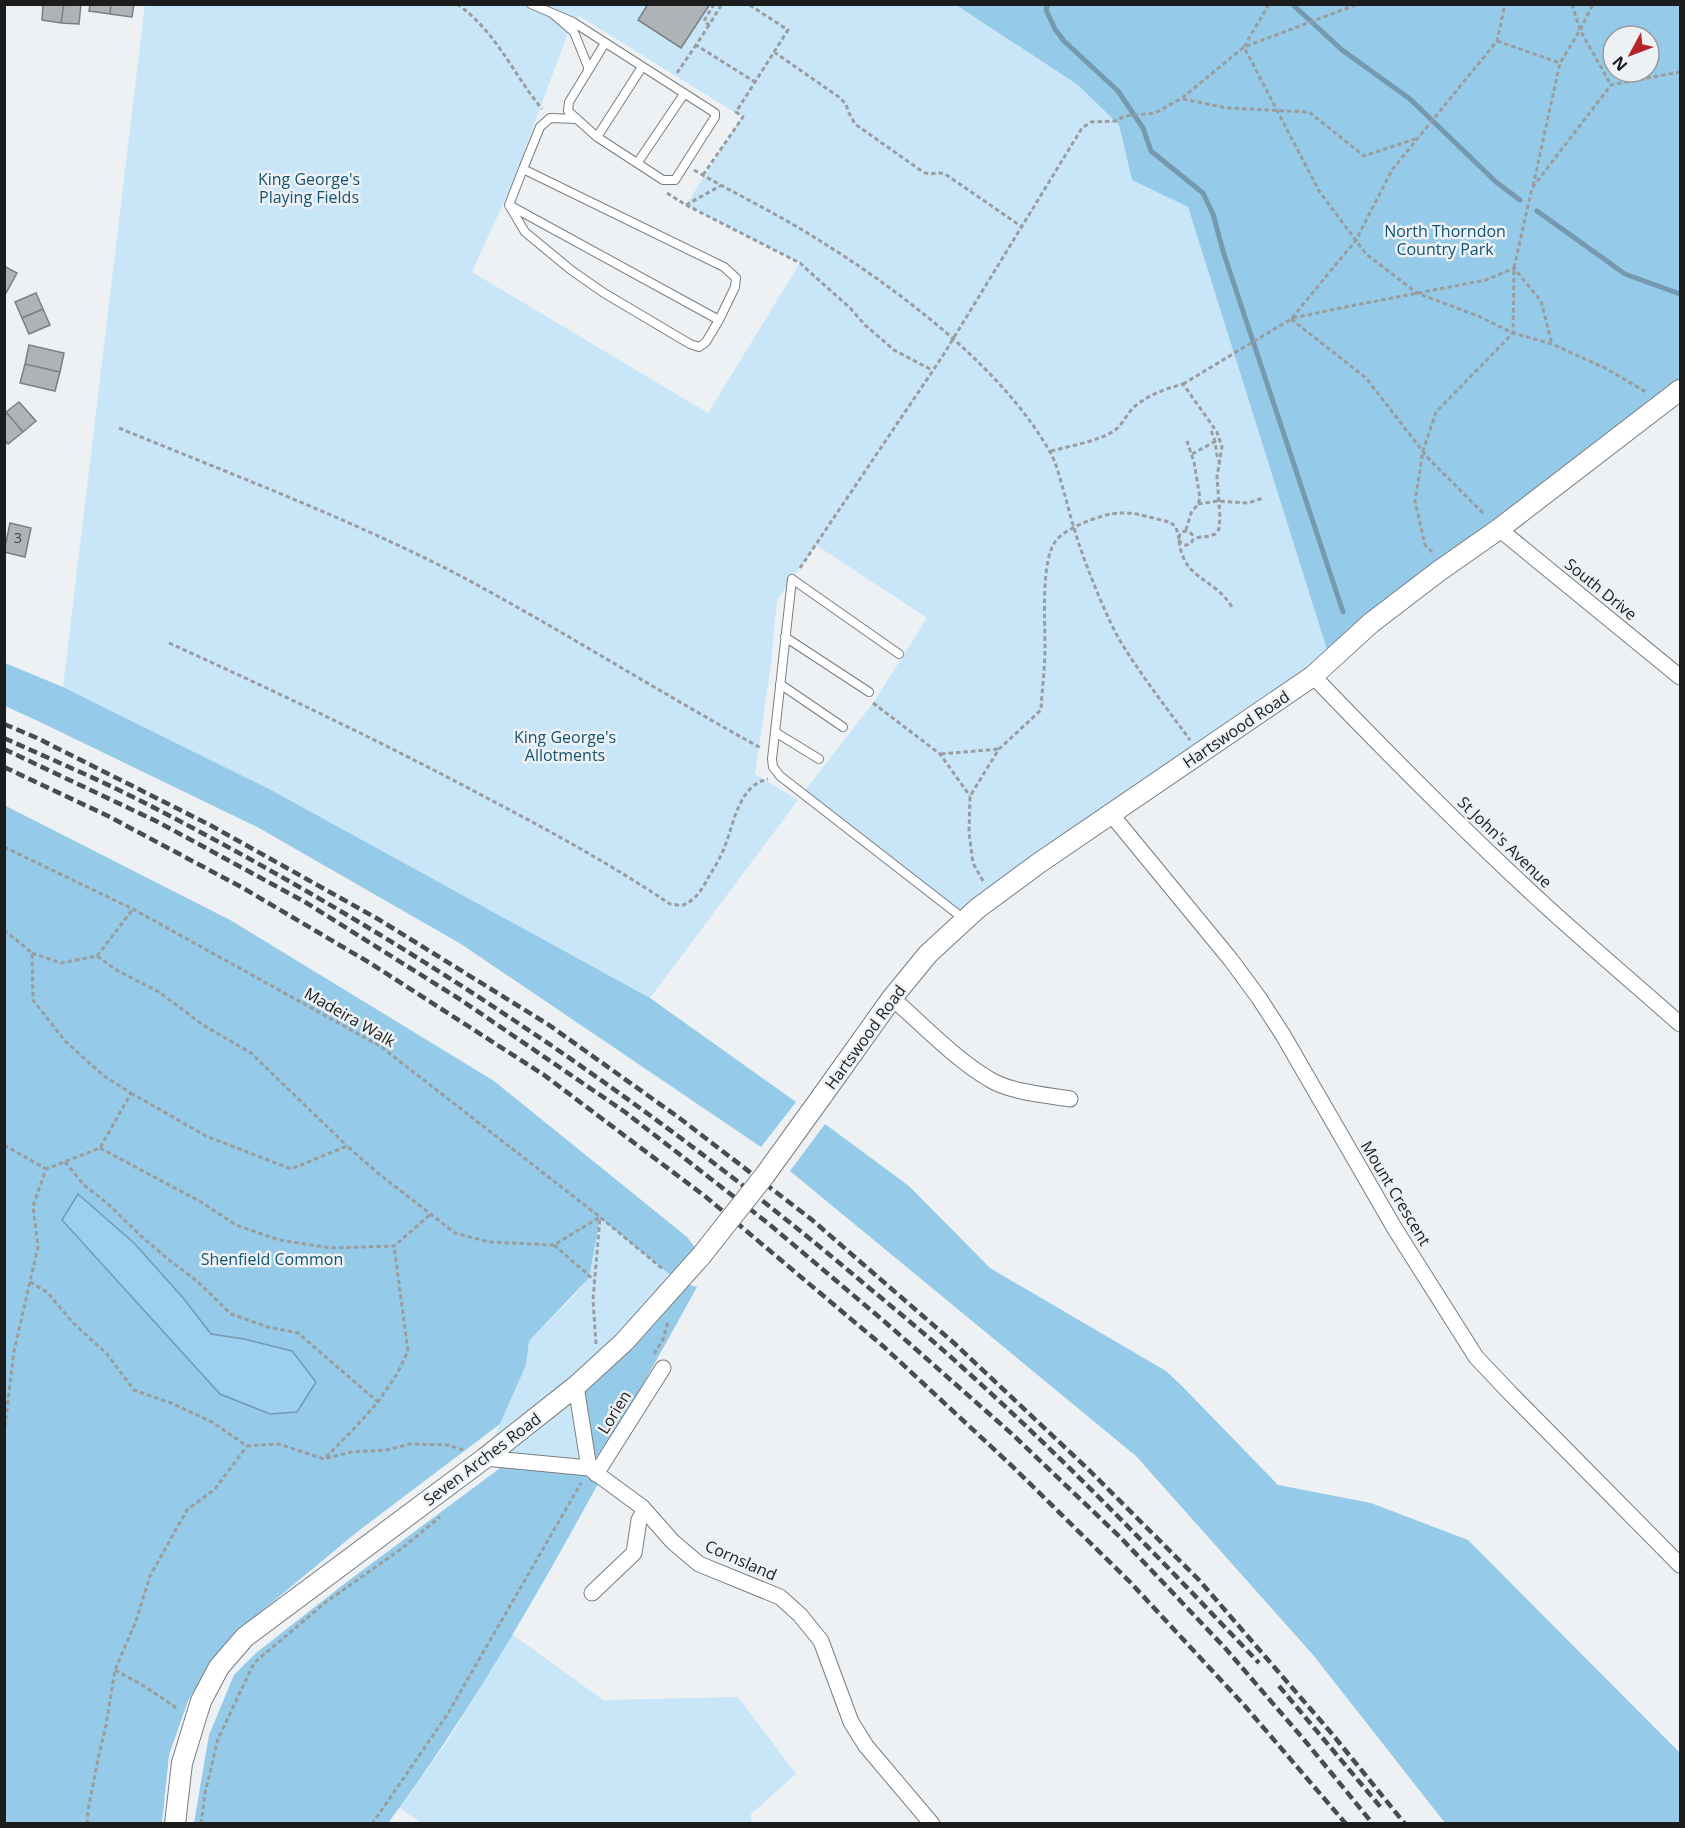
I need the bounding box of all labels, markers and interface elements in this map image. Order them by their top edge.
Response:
north arrow [1601,24,1661,84]
text: N [1607,52,1632,76]
park label: King George's Playing Fields [258,168,360,208]
park label: North Thorndon Country Park [1384,220,1506,260]
house number: 3 [14,528,22,547]
street label: South Drive [1560,553,1642,625]
street label: Hartswood Road [1178,685,1294,773]
park label: King George's Allotments [514,726,616,766]
street label: St John's Avenue [1453,791,1557,893]
street label: Hartswood Road [820,980,910,1094]
street label: Madeira Walk [300,982,400,1052]
street label: Mount Crescent [1356,1136,1436,1250]
park label: Shenfield Common [201,1248,343,1270]
street label: Lorien [592,1386,636,1438]
street label: Seven Arches Road [419,1408,545,1510]
street label: Cornsland [702,1534,780,1586]

